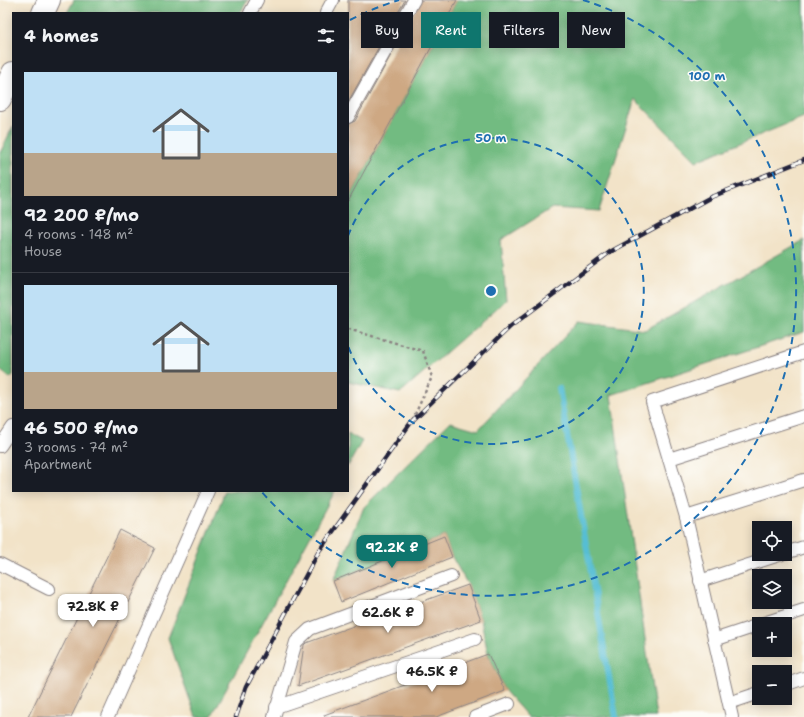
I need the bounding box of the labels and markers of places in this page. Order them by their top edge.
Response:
centre of rings [484,284,498,298]
pin: 92.2K ₽ [355,535,429,569]
pin: 72.8K ₽ [56,594,130,628]
pin: 62.6K ₽ [351,600,425,634]
pin: 46.5K ₽ [395,659,469,693]

